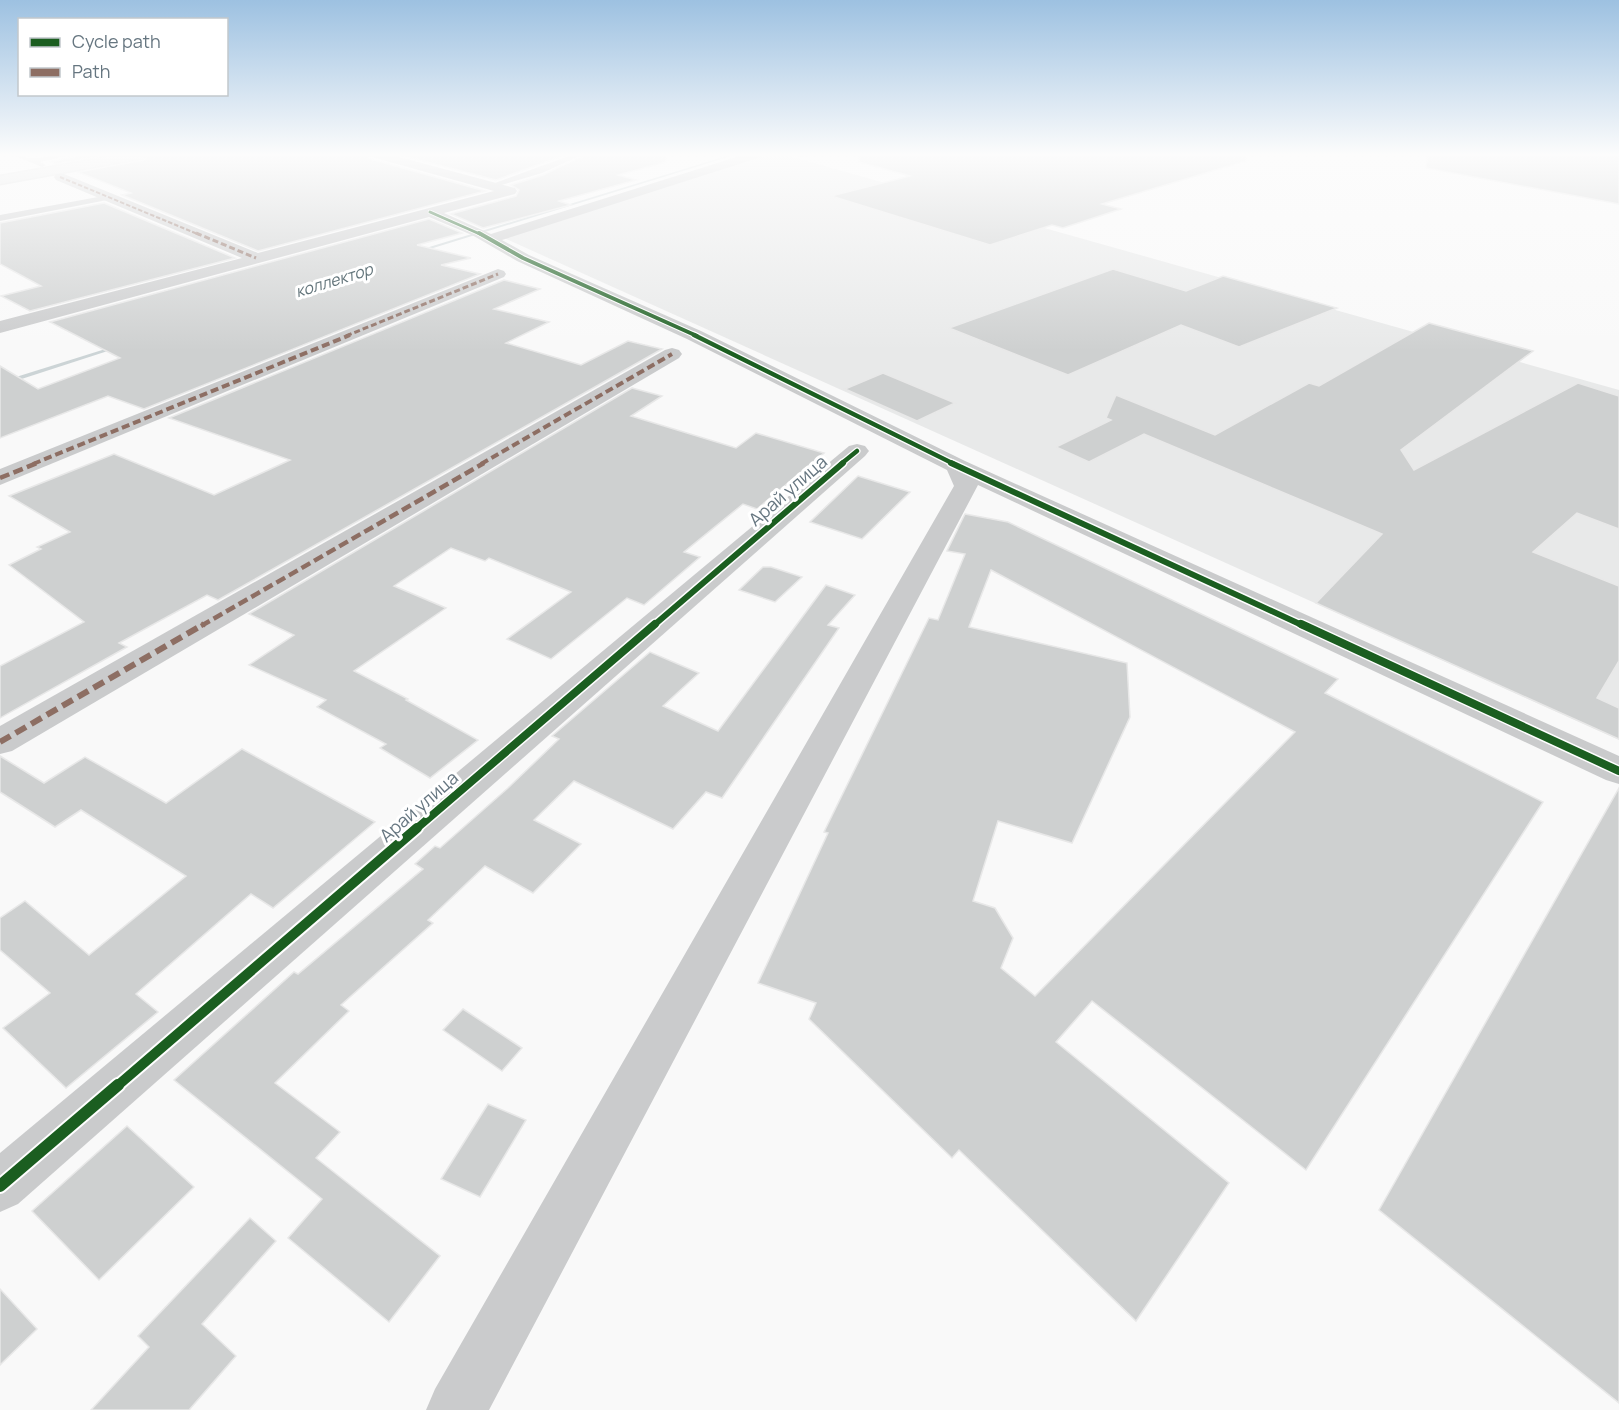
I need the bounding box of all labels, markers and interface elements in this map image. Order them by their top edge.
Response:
legend [18,18,228,96]
text: Cycle path [72,29,161,53]
text: Path [72,59,110,83]
water label: коллектор [293,257,377,302]
street label: Арай улица [743,449,832,531]
street label: Арай улица [374,765,463,847]

